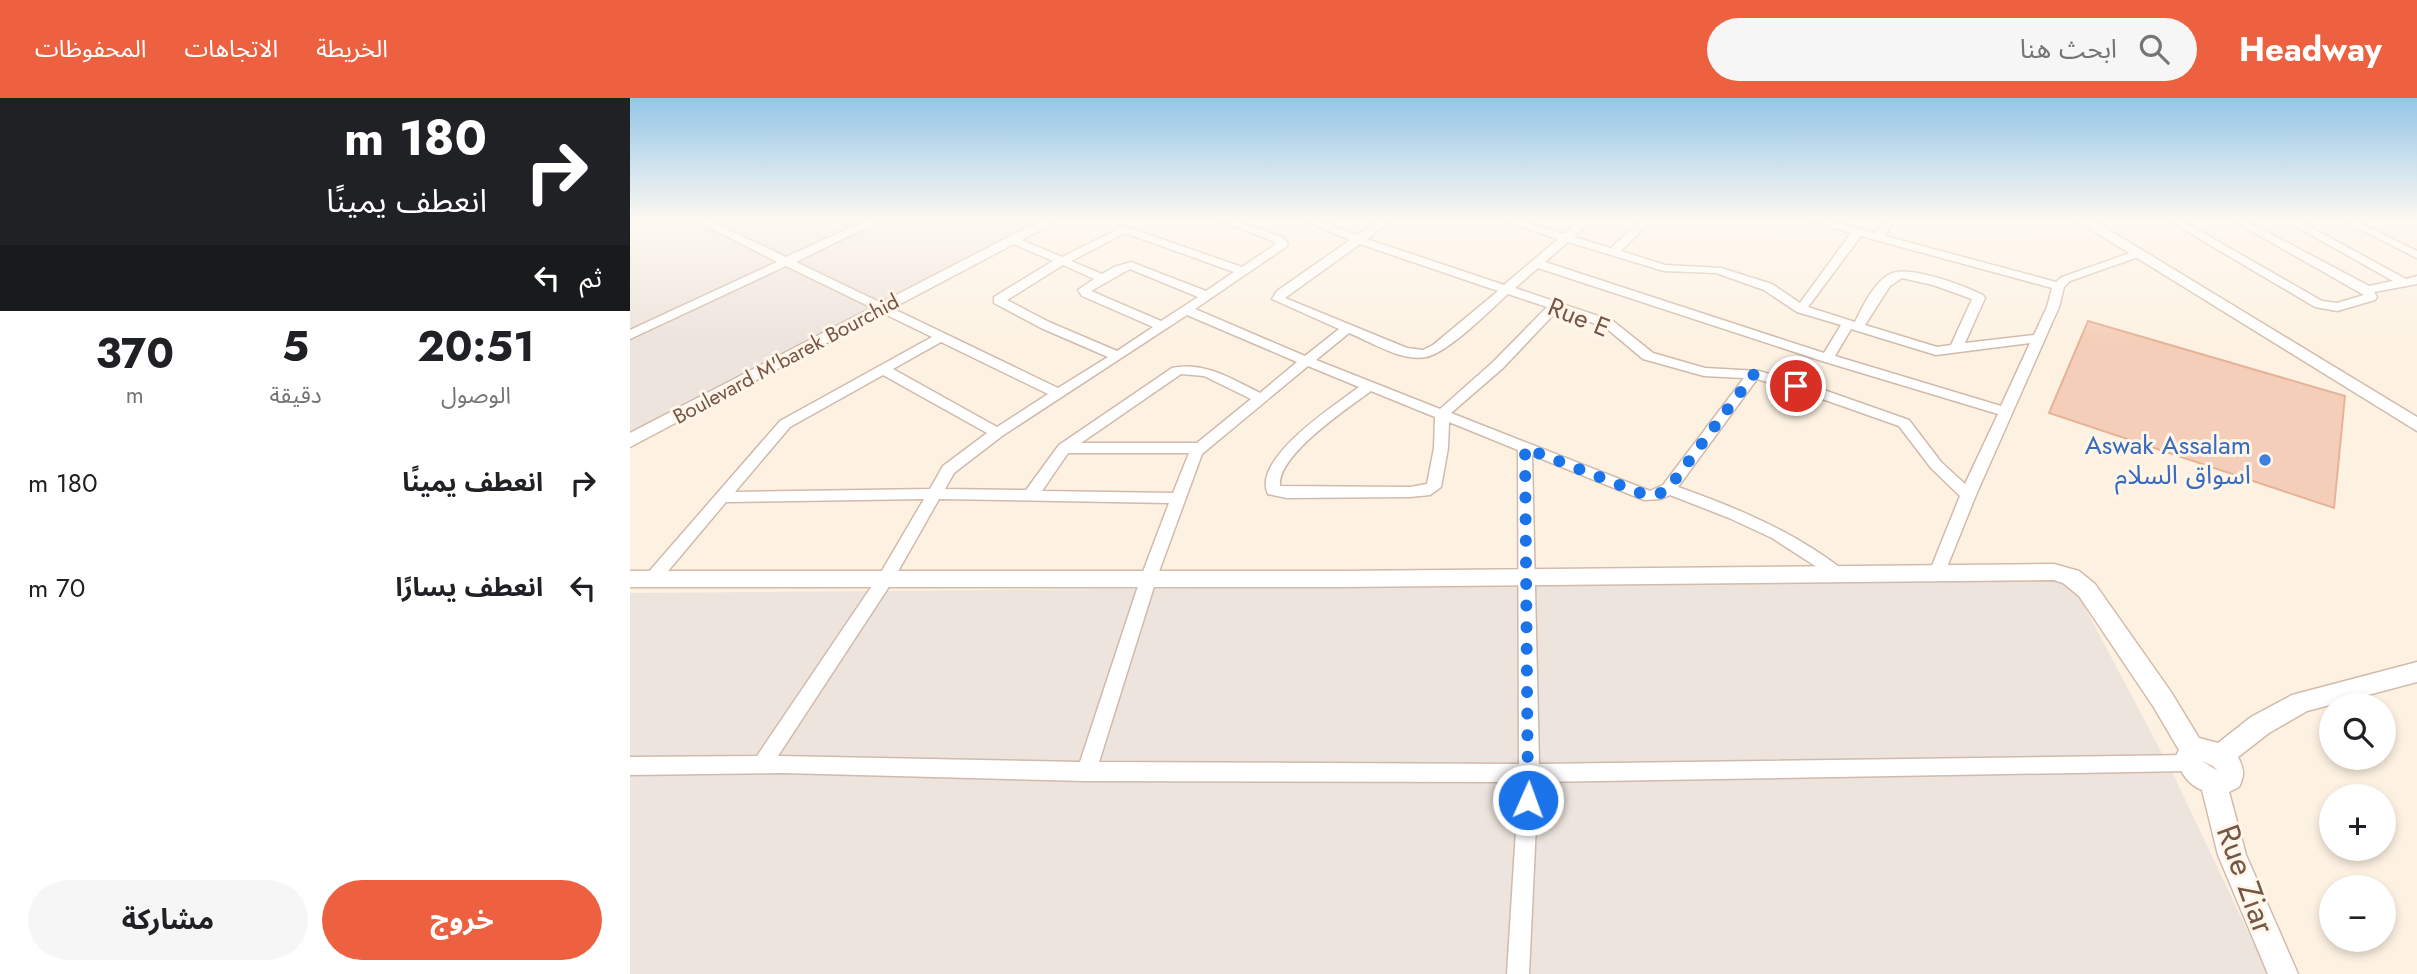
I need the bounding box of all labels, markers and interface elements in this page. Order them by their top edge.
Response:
search box [1707,18,2197,81]
text: Headway [2239,26,2382,73]
text: ابحث هنا [2020,30,2117,68]
icon: search [2135,30,2173,68]
text: المحفوظات [35,31,146,66]
text: الاتجاهات [184,31,278,66]
text: الخريطة [316,31,388,66]
text: 180 m [344,103,487,173]
icon: right [511,126,602,217]
text: انعطف يمينًا [326,178,487,224]
icon: left [528,259,566,297]
text: ثم [580,259,602,297]
street label: Boulevard M'barek Bourchid [668,287,904,431]
street label: Rue E [1542,287,1616,347]
text: 5 [282,316,309,377]
text: 20:51 [417,316,535,377]
text: 370 [95,323,174,384]
pin [1766,356,1826,416]
icon: arrive [1777,367,1815,405]
text: m [126,378,144,412]
text: دقيقة [269,378,322,412]
text: الوصول [441,378,511,412]
place label: Aswak Assalam اسواق السلام [2085,426,2251,495]
marker: Aswak Assalam اسواق السلام [2257,452,2273,468]
text: انعطف يمينًا [402,463,543,501]
text: 180 m [28,464,98,502]
icon: right [564,464,602,502]
text: انعطف يسارًا [396,568,543,606]
text: 70 m [28,569,85,607]
icon: left [564,569,602,607]
map controls [2319,693,2396,952]
button: search [2319,693,2396,770]
position arrow [1491,763,1565,837]
button: + [2319,784,2396,861]
street label: Rue Ziar [2205,818,2287,940]
button: − [2319,875,2396,952]
button: مشاركة [28,880,308,960]
button: خروج [322,880,602,960]

